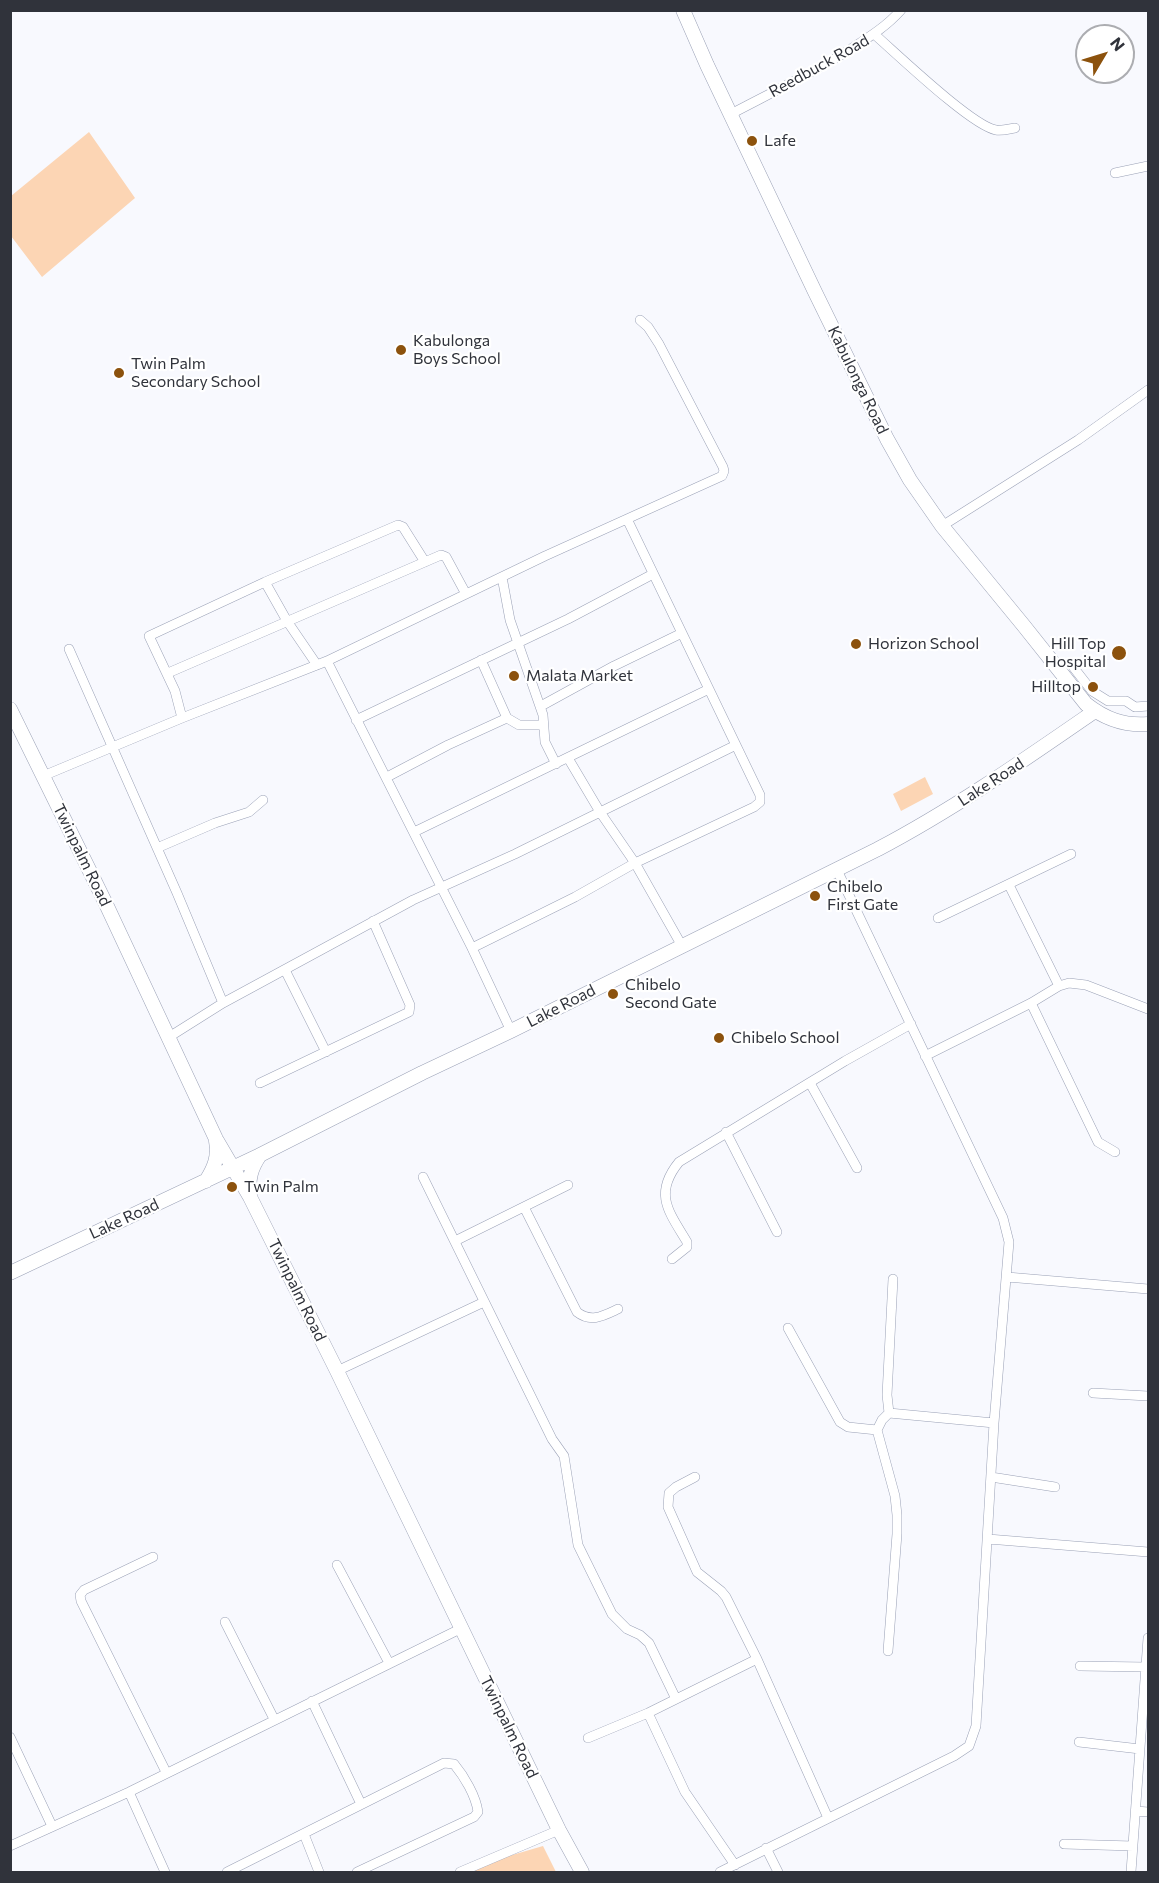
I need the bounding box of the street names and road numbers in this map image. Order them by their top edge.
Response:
street label: Reedbuck Road [765,31,873,101]
street label: Kabulonga Road [824,323,892,437]
street label: Lake Road [954,754,1028,810]
street label: Twinpalm Road [49,801,115,909]
street label: Lake Road [523,980,599,1032]
street label: Lake Road [86,1195,162,1243]
street label: Twinpalm Road [264,1236,330,1344]
street label: Twinpalm Road [476,1673,542,1781]

